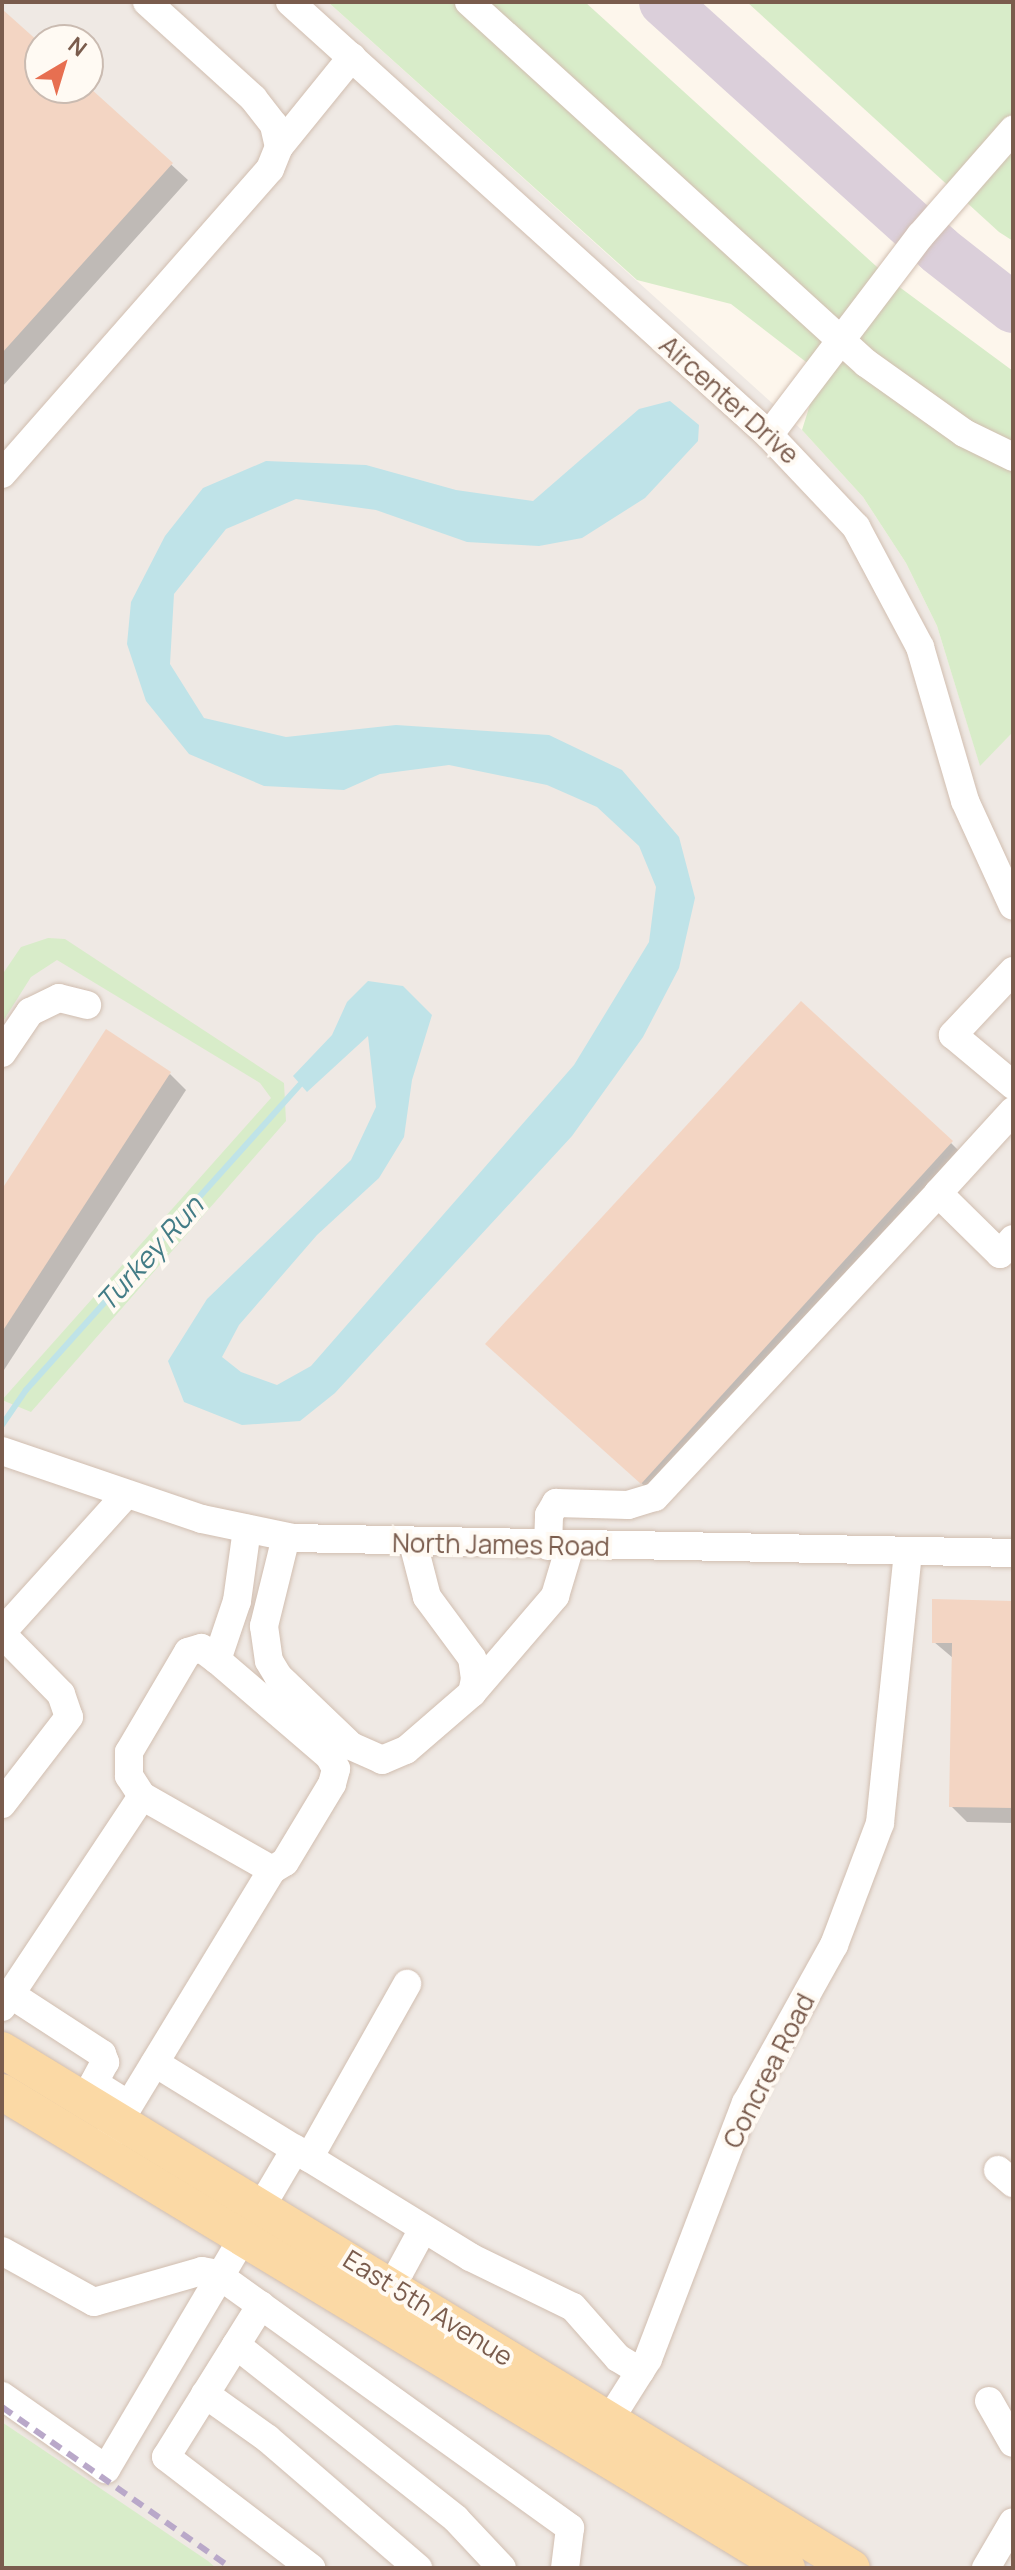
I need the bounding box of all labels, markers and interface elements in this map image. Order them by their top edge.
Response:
north arrow [24,24,104,104]
text: N [62,30,93,63]
street label: Aircenter Drive [653,329,805,471]
water label: Turkey Run [89,1189,209,1317]
street label: North James Road [392,1528,610,1562]
street label: Concrea Road [717,1989,821,2153]
street label: East 5th Avenue [338,2243,518,2373]

